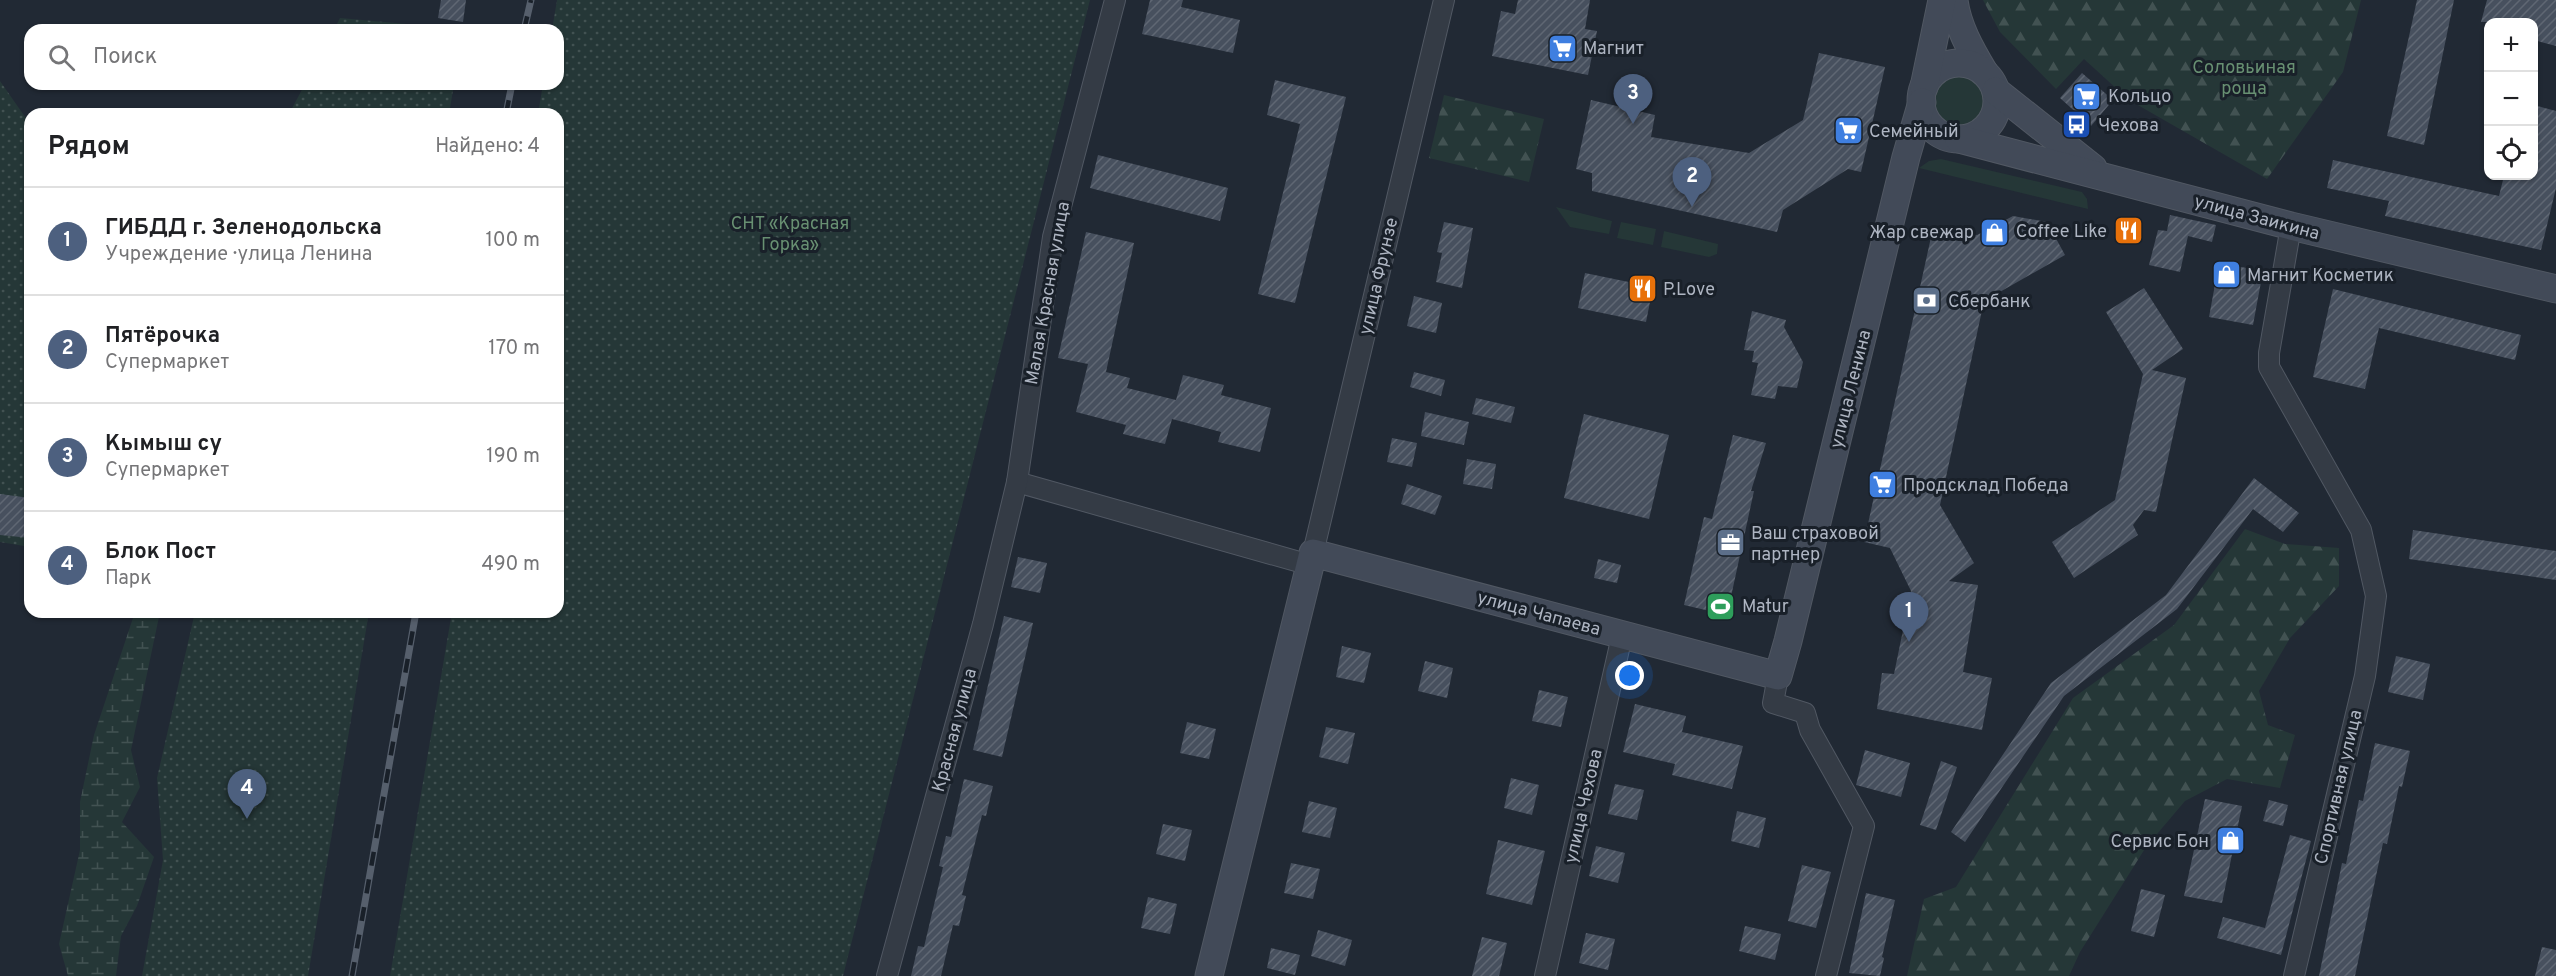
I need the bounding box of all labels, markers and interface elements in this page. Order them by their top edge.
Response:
map controls [2484,18,2538,180]
button: + [2484,18,2538,72]
search box [24,24,564,90]
supermarket icon: Магнит [1546,32,1578,64]
place label: Магнит [1583,38,1644,61]
icon: search [45,41,78,74]
text: Поиск [93,44,157,71]
park label: Соловьиная роща [2192,57,2296,101]
button: − [2484,72,2538,126]
pin: 3 [1614,74,1652,124]
supermarket icon: Кольцо [2071,80,2103,112]
place label: Кольцо [2108,86,2171,109]
bus stop icon: Чехова [2061,109,2093,141]
supermarket icon: Семейный [1832,115,1864,147]
place label: Чехова [2098,115,2159,138]
place label: Семейный [1869,121,1959,144]
button: locate [2484,126,2538,180]
text: Рядом [48,131,130,164]
text: Найдено: 4 [435,134,540,160]
pin: 2 [1672,158,1712,207]
street label: улица Заикина [2191,191,2322,246]
street label: Малая Красная улица [1021,200,1076,387]
park label: СНТ «Красная Горка» [731,213,849,257]
text: ГИБДД г. Зеленодольска [105,215,382,242]
street label: улица Фрунзе [1355,215,1404,337]
restaurant icon: Coffee Like [2112,215,2144,247]
shop icon: Жар свежар [1979,216,2011,248]
place label: Coffee Like [2016,221,2107,244]
place label: Жар свежар [1869,222,1974,245]
text: 1 [64,228,72,254]
text: 100 m [485,228,540,254]
text: Учреждение · улица Ленина [105,242,372,268]
shop icon: Магнит Косметик [2210,259,2242,291]
place label: Магнит Косметик [2247,265,2394,288]
restaurant icon: P.Love [1626,273,1658,305]
place label: P.Love [1663,279,1715,302]
bank icon: Сбербанк [1911,285,1943,317]
place label: Сбербанк [1948,291,2031,314]
text: Пятёрочка [105,323,220,350]
street label: улица Ленина [1826,328,1877,451]
text: 2 [61,336,74,362]
text: 170 m [488,336,540,362]
text: Супермаркет [105,350,229,376]
text: Кымыш су [105,431,222,458]
text: 3 [62,444,74,470]
text: 190 m [486,444,540,470]
text: Супермаркет [105,458,229,484]
supermarket icon: Продсклад Победа [1866,469,1898,501]
place label: Продсклад Победа [1903,475,2068,498]
place label: Ваш страховой партнер [1751,523,1879,567]
office icon: Ваш страховой партнер [1714,527,1746,559]
text: Блок Пост [105,539,216,566]
text: 4 [61,552,74,578]
text: 490 m [482,552,540,578]
text: Парк [105,566,152,592]
street label: улица Чапаева [1474,587,1603,642]
sports icon: Matur [1705,590,1737,622]
pin: 1 [1890,592,1928,642]
place label: Matur [1742,596,1789,619]
your location [1615,661,1644,690]
street label: Красная улица [928,666,983,795]
street label: Спортивная улица [2310,708,2368,867]
street label: улица Чехова [1560,747,1609,866]
pin: 4 [228,770,266,819]
shop icon: Сервис Бон [2214,825,2246,857]
place label: Сервис Бон [2110,831,2209,854]

